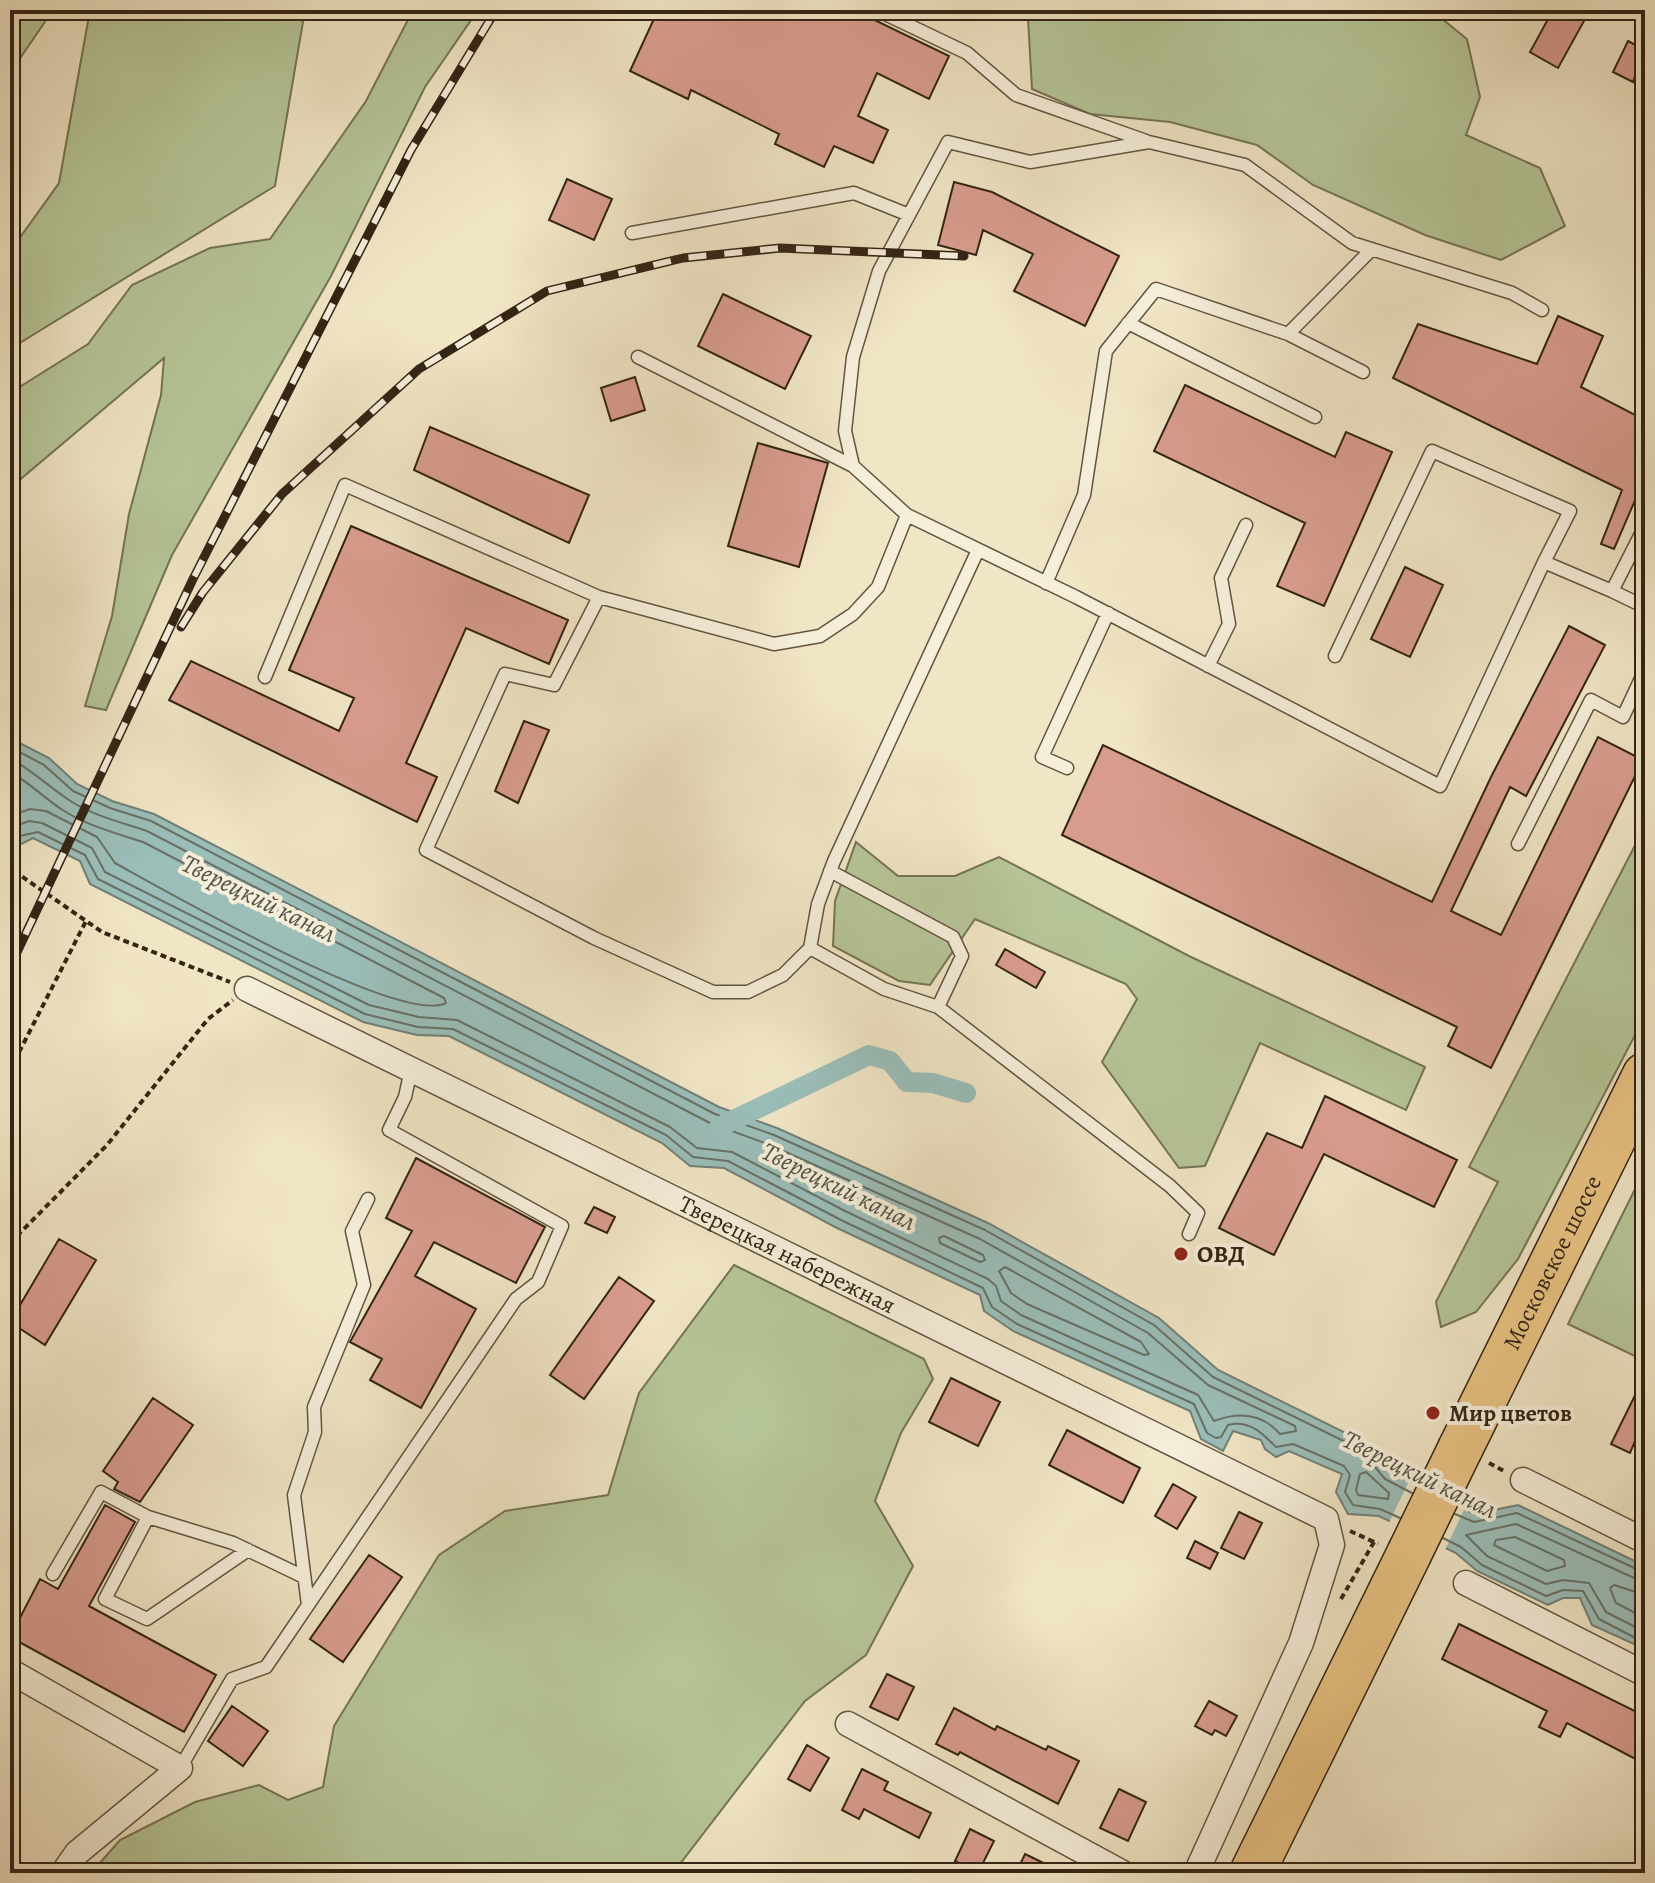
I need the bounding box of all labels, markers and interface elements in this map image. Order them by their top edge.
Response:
water label: Тверецкий канал [176,846,343,951]
water label: Тверецкий канал [756,1134,923,1239]
street label: Московское шоссе [1496,1170,1609,1355]
street label: Тверецкая набережная [674,1188,901,1321]
place label: ОВД [1197,1238,1245,1270]
marker: ОВД [1172,1245,1190,1263]
place label: Мир цветов [1449,1397,1572,1429]
marker: Мир цветов [1424,1404,1442,1422]
water label: Тверецкий канал [1337,1422,1504,1527]

